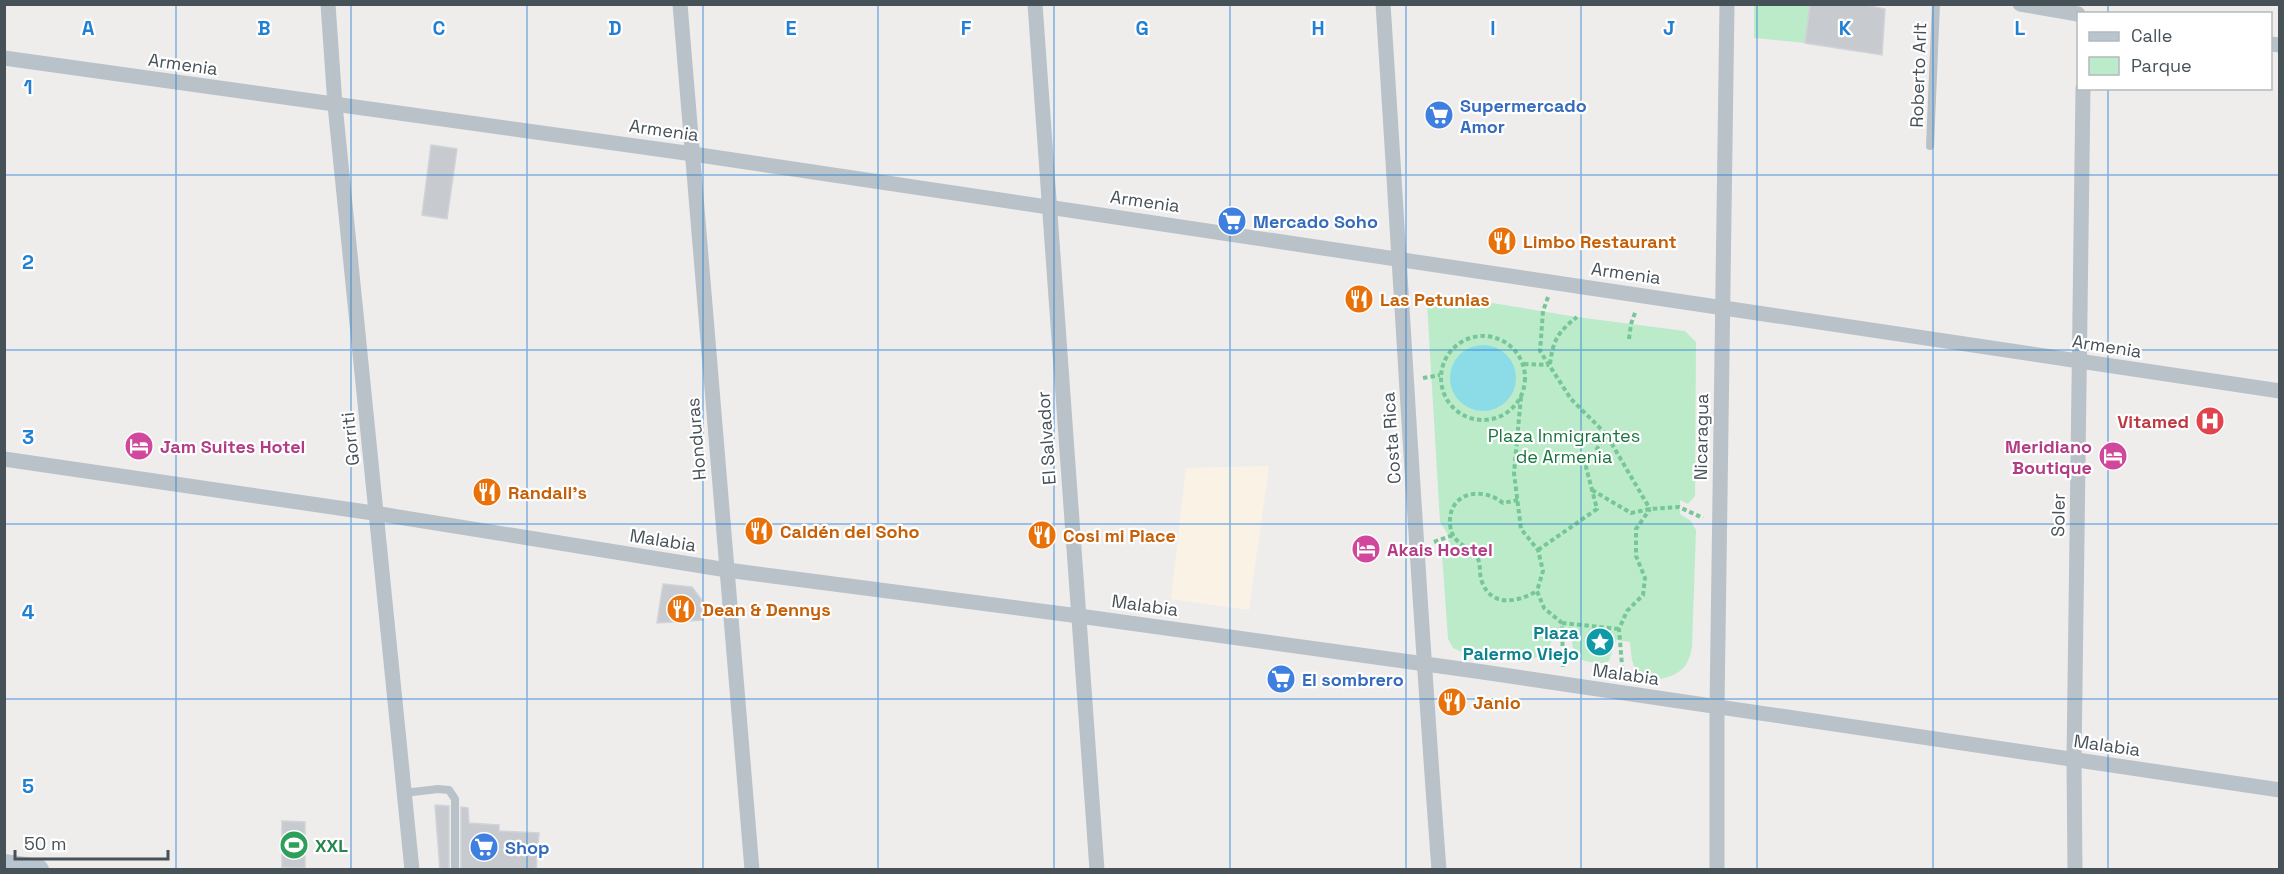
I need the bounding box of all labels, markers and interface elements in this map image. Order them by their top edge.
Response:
legend [2077,12,2272,90]
text: A [82,15,95,41]
text: B [257,15,271,41]
text: C [433,15,446,41]
text: D [608,15,622,41]
text: E [785,15,797,41]
text: F [961,15,972,41]
text: G [1135,15,1149,41]
text: H [1311,15,1325,41]
text: I [1490,15,1496,41]
text: J [1663,15,1675,41]
text: K [1839,15,1852,41]
text: L [2015,15,2026,41]
street label: Roberto Arlt [1905,22,1931,128]
text: Calle [2131,24,2172,47]
street label: Armenia [147,48,219,80]
text: Parque [2131,54,2192,77]
text: 1 [23,74,33,100]
place label: Supermercado Amor [1460,94,1587,138]
supermarket icon: Supermercado Amor [1423,99,1455,131]
street label: Armenia [628,114,700,146]
street label: Armenia [1109,185,1181,217]
supermarket icon: Mercado Soho [1216,205,1248,237]
place label: Mercado Soho [1253,210,1378,233]
restaurant icon: Limbo Restaurant [1486,225,1518,257]
place label: Limbo Restaurant [1523,230,1677,253]
text: 2 [22,249,34,275]
street label: Armenia [1590,257,1662,289]
restaurant icon: Las Petunias [1343,283,1375,315]
place label: Las Petunias [1380,288,1490,311]
street label: Armenia [2071,329,2143,363]
street label: El Salvador [1031,390,1061,486]
street label: Costa Rica [1376,391,1406,485]
street label: Nicaragua [1689,393,1713,481]
street label: Honduras [681,397,711,481]
hospital icon: Vitamed [2194,405,2226,437]
place label: Vitamed [2117,410,2189,433]
street label: Gorriti [336,411,364,467]
text: 3 [22,424,34,450]
park label: Plaza Inmigrantes de Armenia [1488,424,1640,468]
hotel icon: Jam Suites Hotel [123,430,155,462]
place label: Jam Suites Hotel [160,435,305,458]
place label: Meridiano Boutique [2005,435,2092,479]
hotel icon: Meridiano Boutique [2097,440,2129,472]
restaurant icon: Randall's [471,476,503,508]
place label: Randall's [508,481,587,504]
street label: Soler [2046,493,2070,537]
restaurant icon: Caldén del Soho [743,515,775,547]
restaurant icon: Cosi mi Piace [1026,519,1058,551]
place label: Caldén del Soho [780,520,920,543]
street label: Malabia [628,523,698,557]
place label: Cosi mi Piace [1063,524,1176,547]
hotel icon: Akais Hostel [1350,533,1382,565]
place label: Akais Hostel [1387,538,1493,561]
street label: Malabia [1110,589,1180,621]
restaurant icon: Dean & Dennys [665,593,697,625]
place label: Dean & Dennys [702,598,831,621]
text: 4 [22,599,35,625]
place label: Plaza Palermo Viejo [1463,621,1580,665]
place icon: Plaza Palermo Viejo [1584,626,1616,658]
street label: Malabia [1591,658,1661,690]
supermarket icon: El sombrero [1265,663,1297,695]
place label: El sombrero [1302,668,1404,691]
restaurant icon: Janio [1436,686,1468,718]
place label: Janio [1473,691,1521,714]
street label: Malabia [2072,729,2142,761]
text: 5 [22,773,34,799]
scale bar [15,823,168,861]
sports icon: XXL [278,829,310,861]
supermarket icon: Shop [468,831,500,863]
text: 50 m [24,832,66,855]
place label: XXL [315,834,348,857]
place label: Shop [505,836,550,859]

